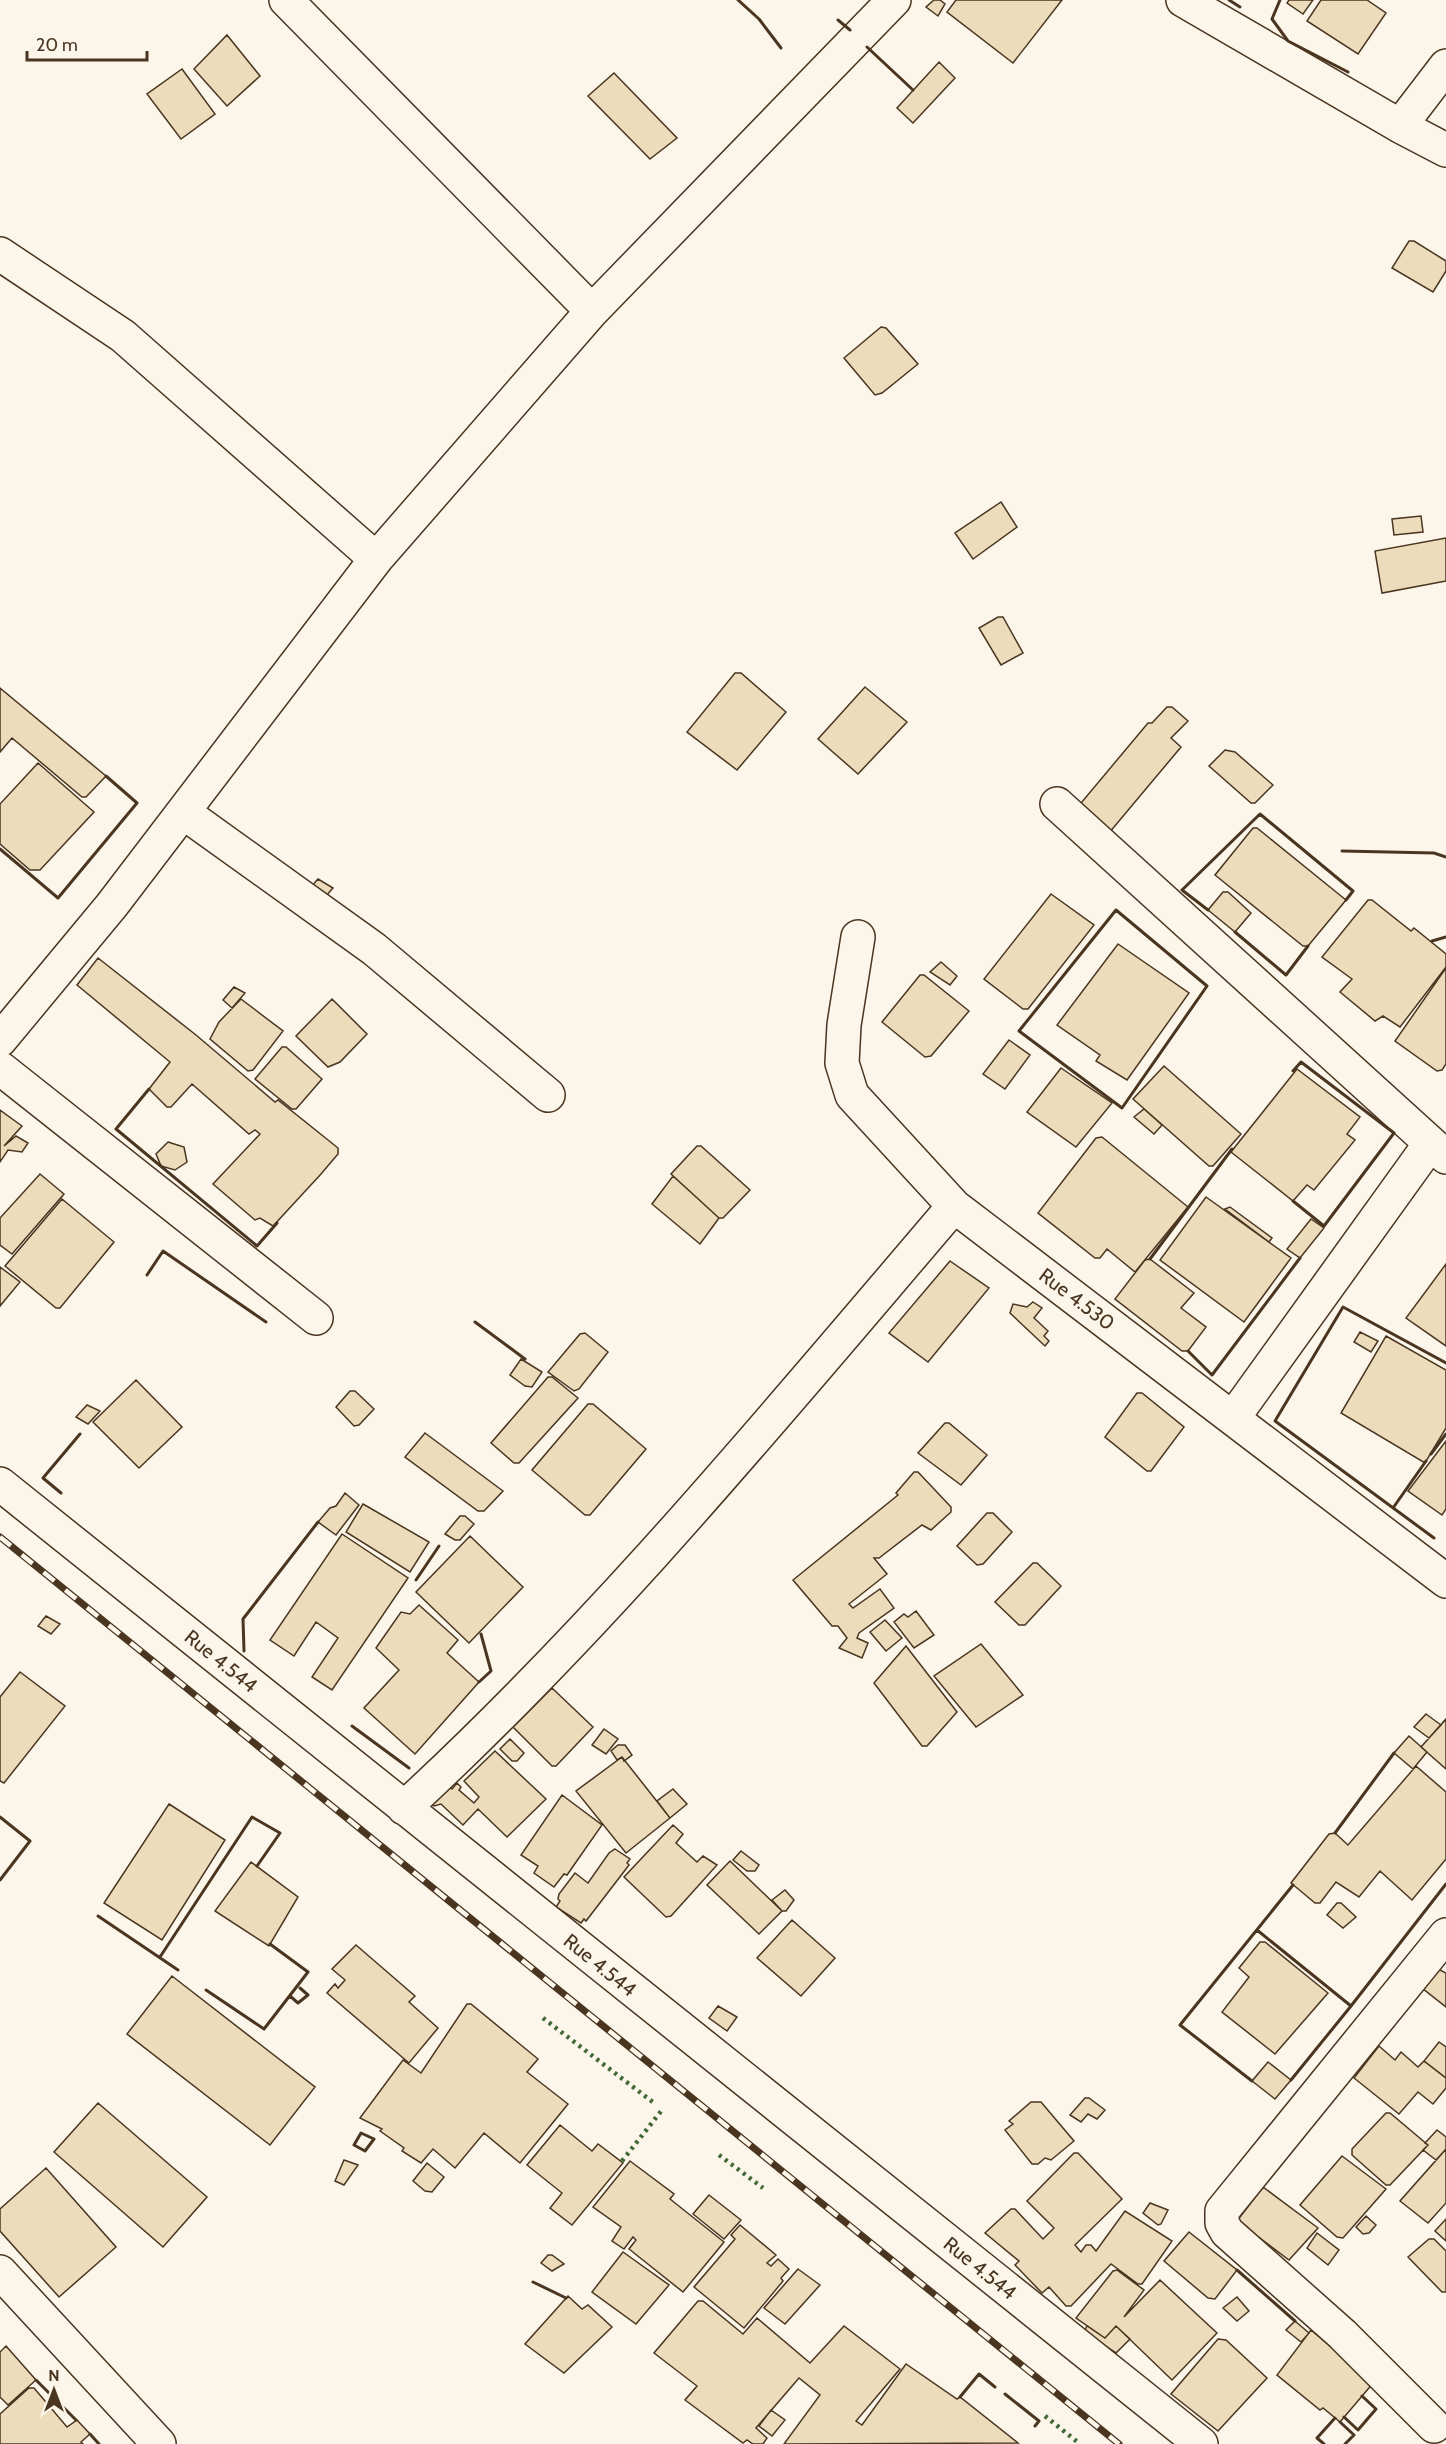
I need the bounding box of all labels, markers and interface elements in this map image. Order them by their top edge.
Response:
scale bar [27,24,147,62]
text: 20 m [36,34,78,56]
street label: Rue 4.530 [1035,1263,1119,1335]
street label: Rue 4.544 [180,1624,262,1698]
street label: Rue 4.544 [559,1928,641,2002]
street label: Rue 4.544 [939,2231,1021,2305]
north arrow [24,2360,84,2420]
text: N [48,2366,60,2385]

